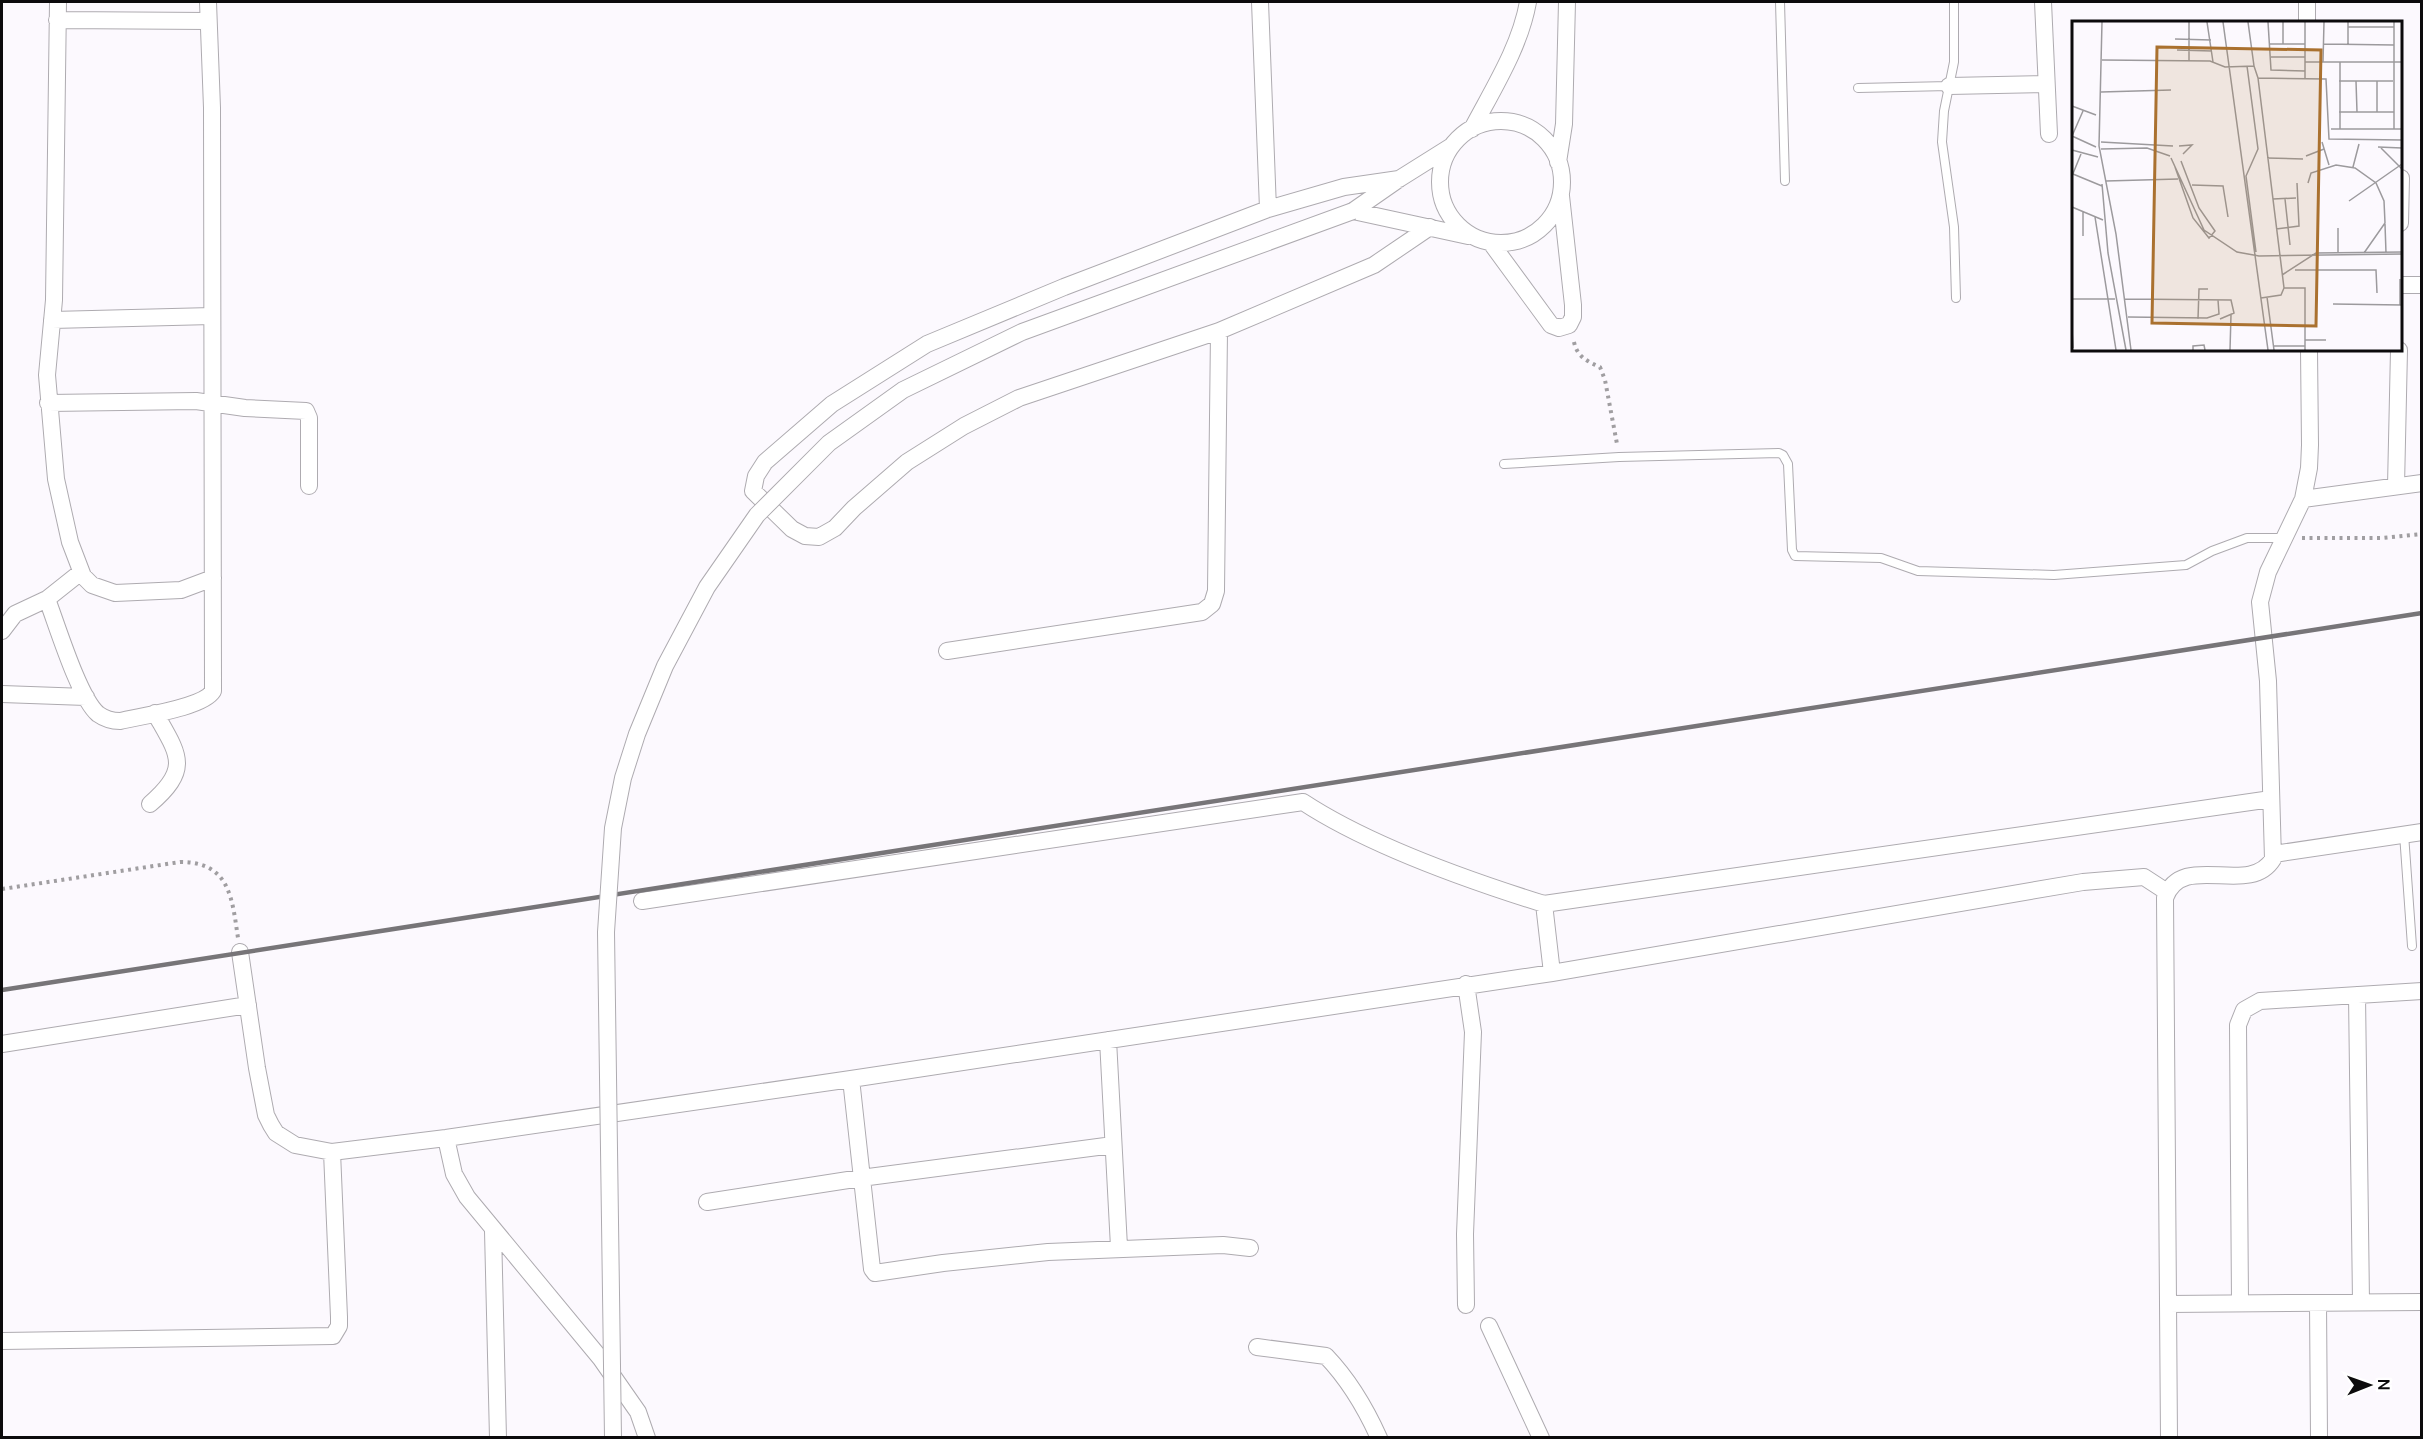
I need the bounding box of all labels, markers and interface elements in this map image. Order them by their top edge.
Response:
inset map [2072,21,2402,351]
north arrow [2339,1355,2399,1415]
text: N [2373,1379,2395,1391]

